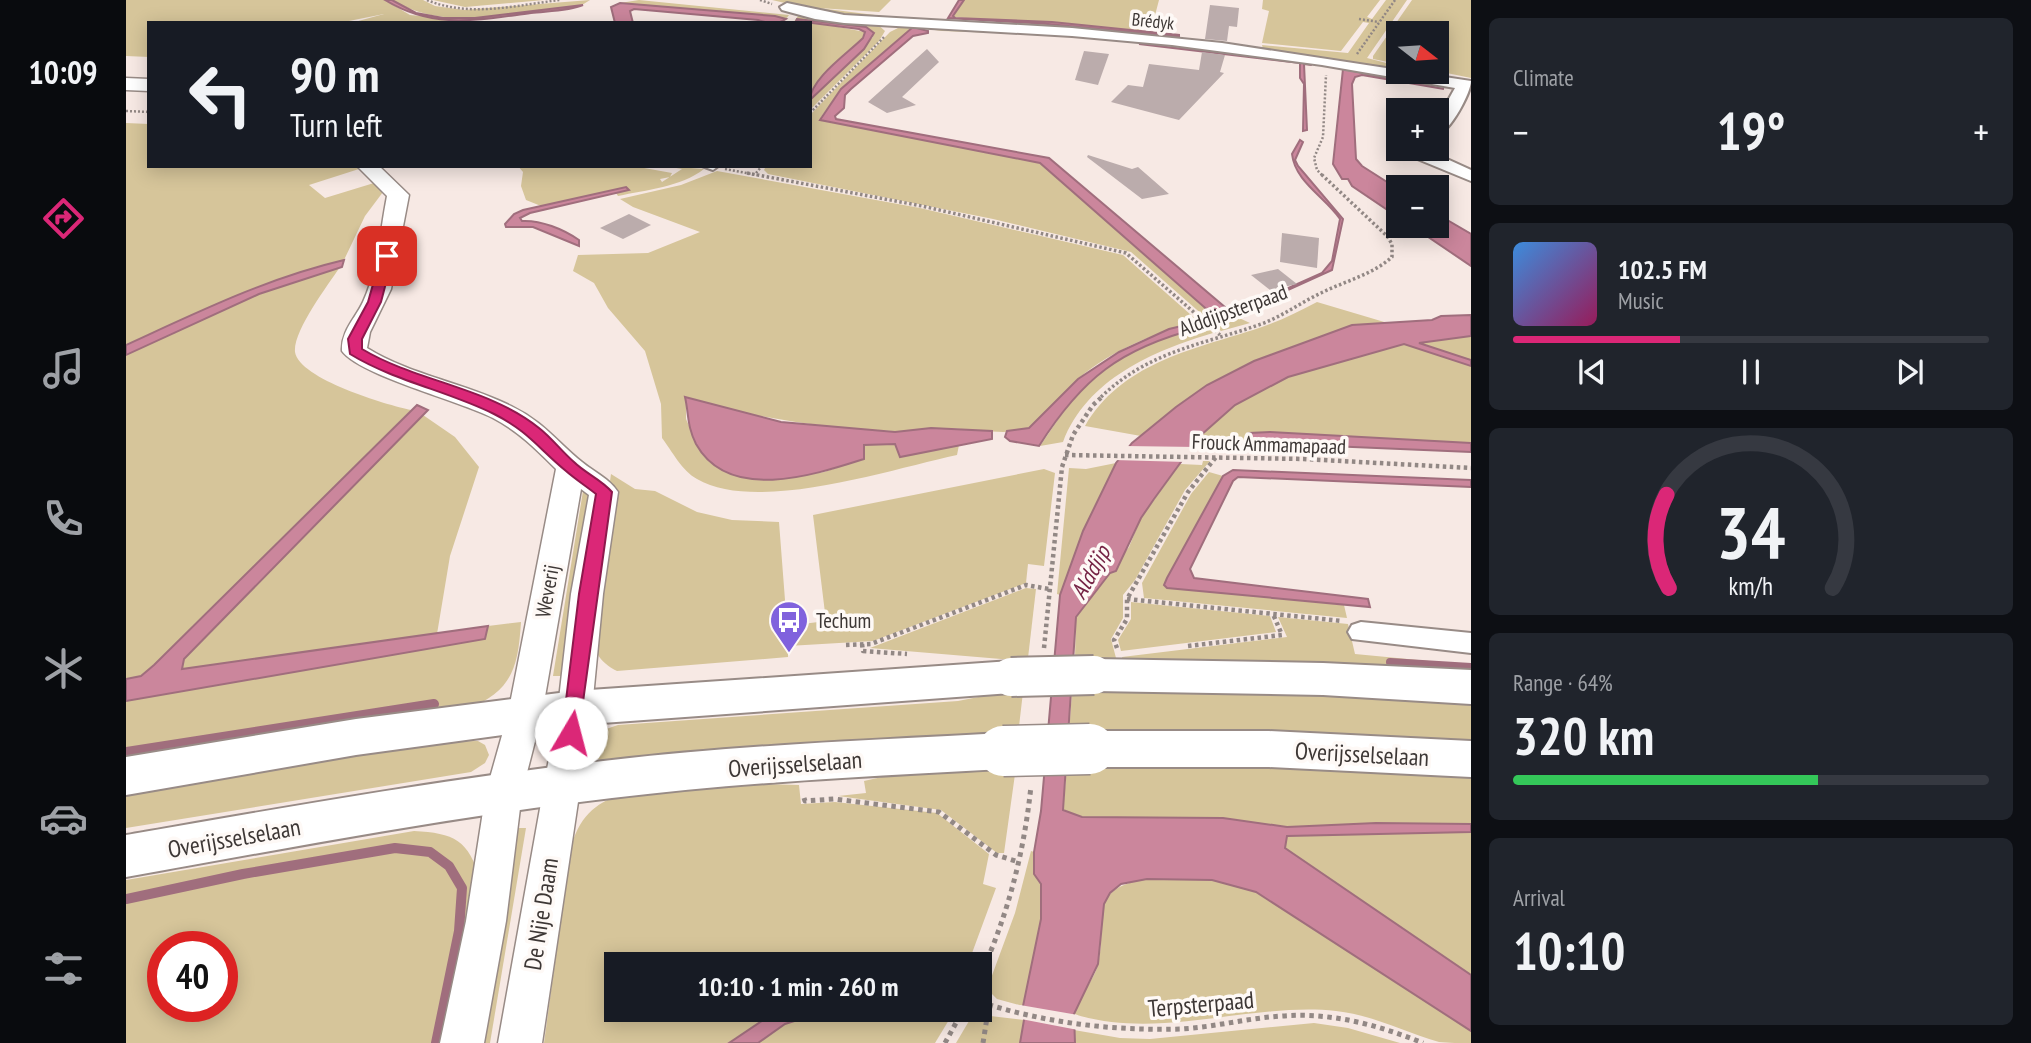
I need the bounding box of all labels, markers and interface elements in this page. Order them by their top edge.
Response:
street label: Brédyk [1131,7,1175,35]
north arrow [1386,21,1449,84]
map controls [1386,21,1449,238]
text: 90 m [290,42,379,106]
icon: left [175,49,266,140]
text: 10:09 [28,51,98,93]
text: Climate [1513,63,1574,92]
text: 19° [1717,97,1785,164]
button: + [1386,98,1449,161]
text: Turn left [290,104,382,146]
text: − [1513,107,1529,156]
text: + [1973,107,1989,156]
button: − [1386,175,1449,238]
icon: directions [39,194,88,243]
pin [357,226,417,286]
icon: arrive [368,237,406,275]
text: 102.5 FM [1618,253,1707,286]
street label: Alddjipsterpaad [1175,278,1291,342]
text: Music [1618,286,1664,315]
icon: music [39,344,88,393]
icon: previous [1573,353,1611,391]
icon: pause [1732,353,1770,391]
icon: next [1891,353,1929,391]
street label: Frouck Ammamapaad [1191,428,1347,460]
text: 34 [1716,484,1786,578]
icon: phone [39,494,88,543]
water label: Alddjip [1064,539,1117,604]
street label: Weverij [529,562,565,620]
text: km/h [1729,569,1773,601]
bus stop icon: Techum [768,599,810,654]
place label: Techum [816,607,871,634]
icon: climate [39,644,88,693]
text: Range · 64% [1513,668,1613,697]
position arrow [534,696,608,770]
text: 320 km [1513,702,1654,769]
street label: Overijsselselaan [1294,735,1430,773]
street label: Overijsselselaan [727,744,863,784]
icon: car [39,794,88,843]
street label: Overijsselselaan [165,811,303,865]
street label: De Nije Daam [517,856,565,972]
text: Arrival [1513,883,1565,912]
text: 10:10 [1513,917,1625,984]
speed limit sign: 40 [147,931,238,1022]
icon: filters [39,944,88,993]
text: 10:10 · 1 min · 260 m [698,970,898,1003]
street label: Terpsterpaad [1147,984,1255,1024]

